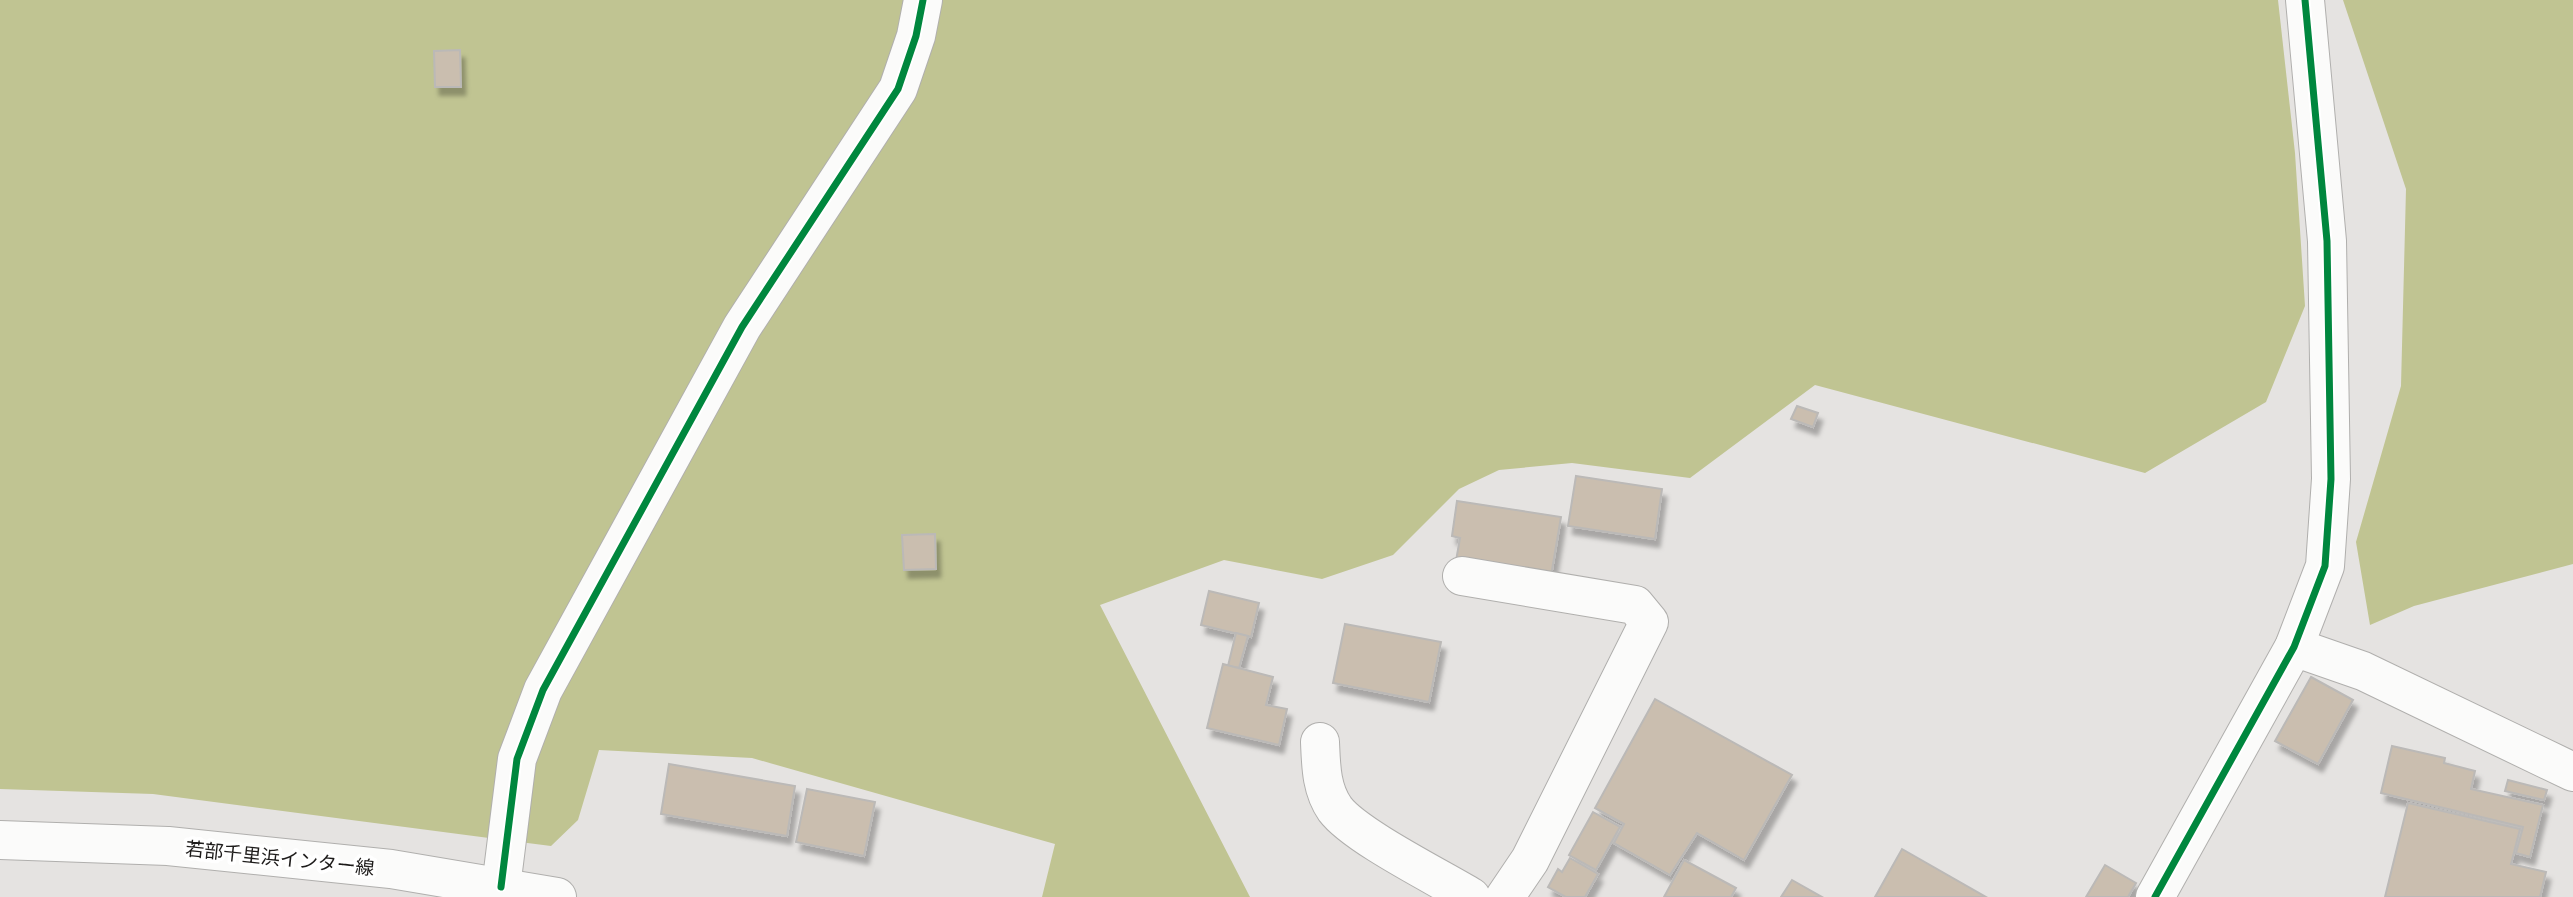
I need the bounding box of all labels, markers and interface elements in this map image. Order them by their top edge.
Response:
street label: 若部千里浜インター線 [184,836,376,879]

